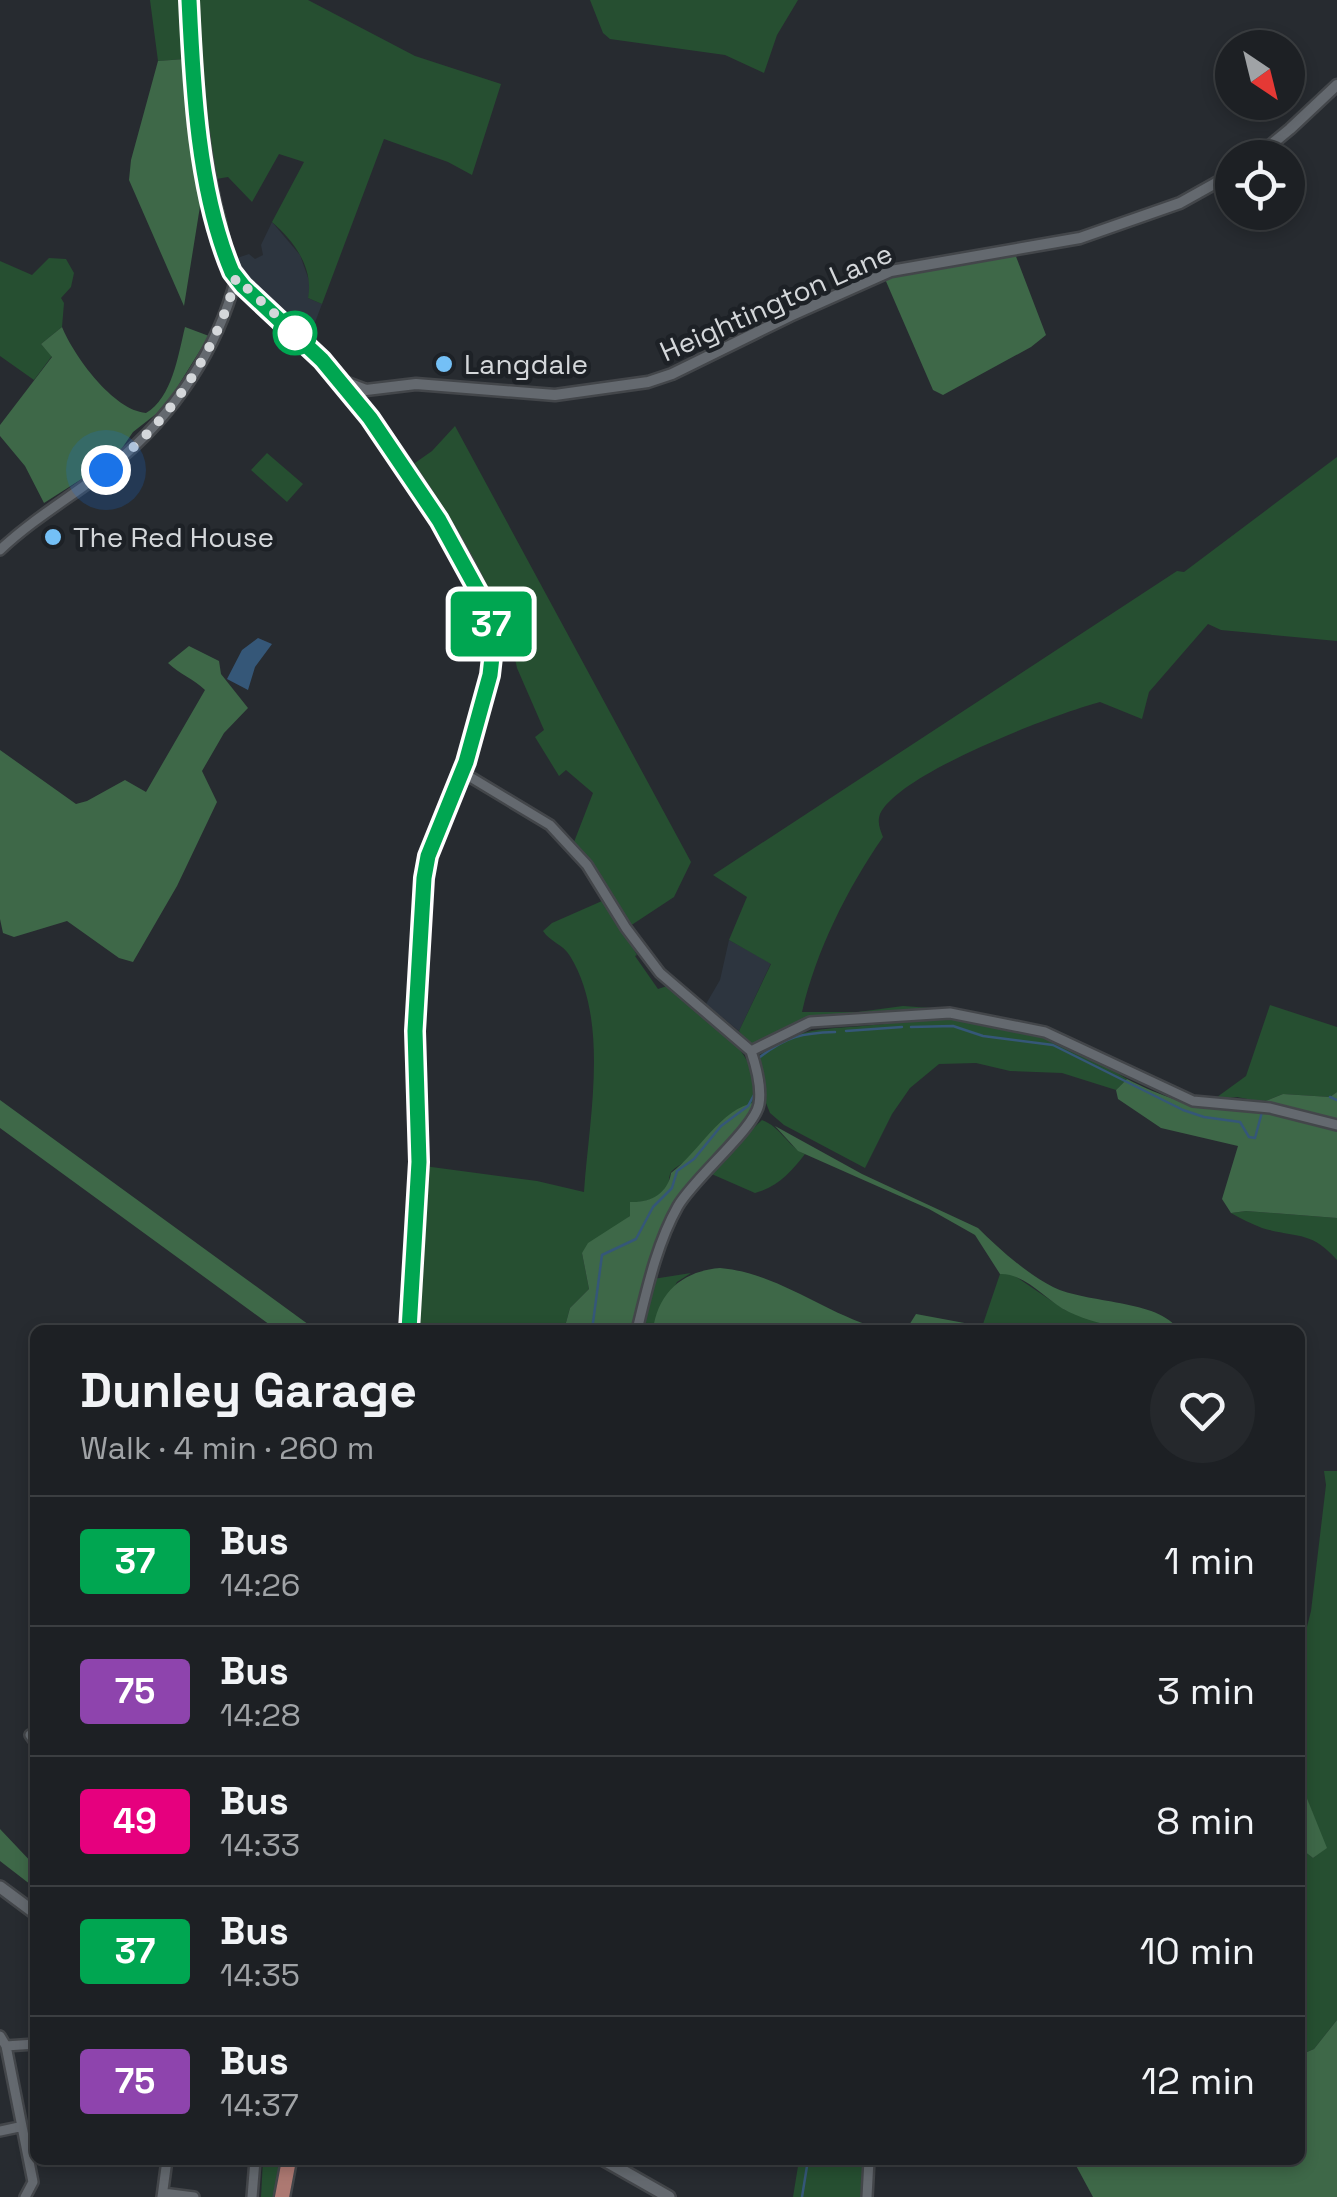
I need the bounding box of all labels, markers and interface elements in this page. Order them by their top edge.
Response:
north arrow [1215,30,1305,120]
map controls [1215,30,1305,230]
button: locate [1215,140,1305,230]
street label: Heightington Lane [654,235,898,369]
unlabelled marker [274,312,316,354]
place label: Langdale [464,346,588,382]
marker: Langdale [433,353,455,375]
your location [81,445,131,495]
place label: The Red House [73,519,274,555]
marker: The Red House [42,526,64,548]
line badge: 37 [446,592,536,656]
text: 37 [471,602,511,646]
button: heart [1150,1358,1255,1463]
text: Dunley Garage [80,1360,417,1421]
text: Walk · 4 min · 260 m [80,1428,374,1468]
text: Bus [220,1517,289,1565]
text: 1 min [1164,1537,1255,1585]
text: 37 [115,1539,155,1583]
text: 14:26 [220,1565,300,1605]
text: Bus [220,1647,289,1695]
text: 3 min [1157,1667,1255,1715]
text: 75 [115,1669,155,1713]
text: 14:28 [220,1695,301,1735]
text: Bus [220,1777,289,1825]
text: 8 min [1156,1797,1255,1845]
text: 49 [113,1799,157,1843]
text: 14:33 [220,1825,300,1865]
text: Bus [220,1907,289,1955]
text: 10 min [1140,1927,1255,1975]
text: 37 [115,1929,155,1973]
text: 14:35 [220,1955,300,1995]
text: Bus [220,2037,289,2085]
text: 12 min [1141,2057,1255,2105]
text: 75 [115,2059,155,2103]
text: 14:37 [220,2085,299,2125]

